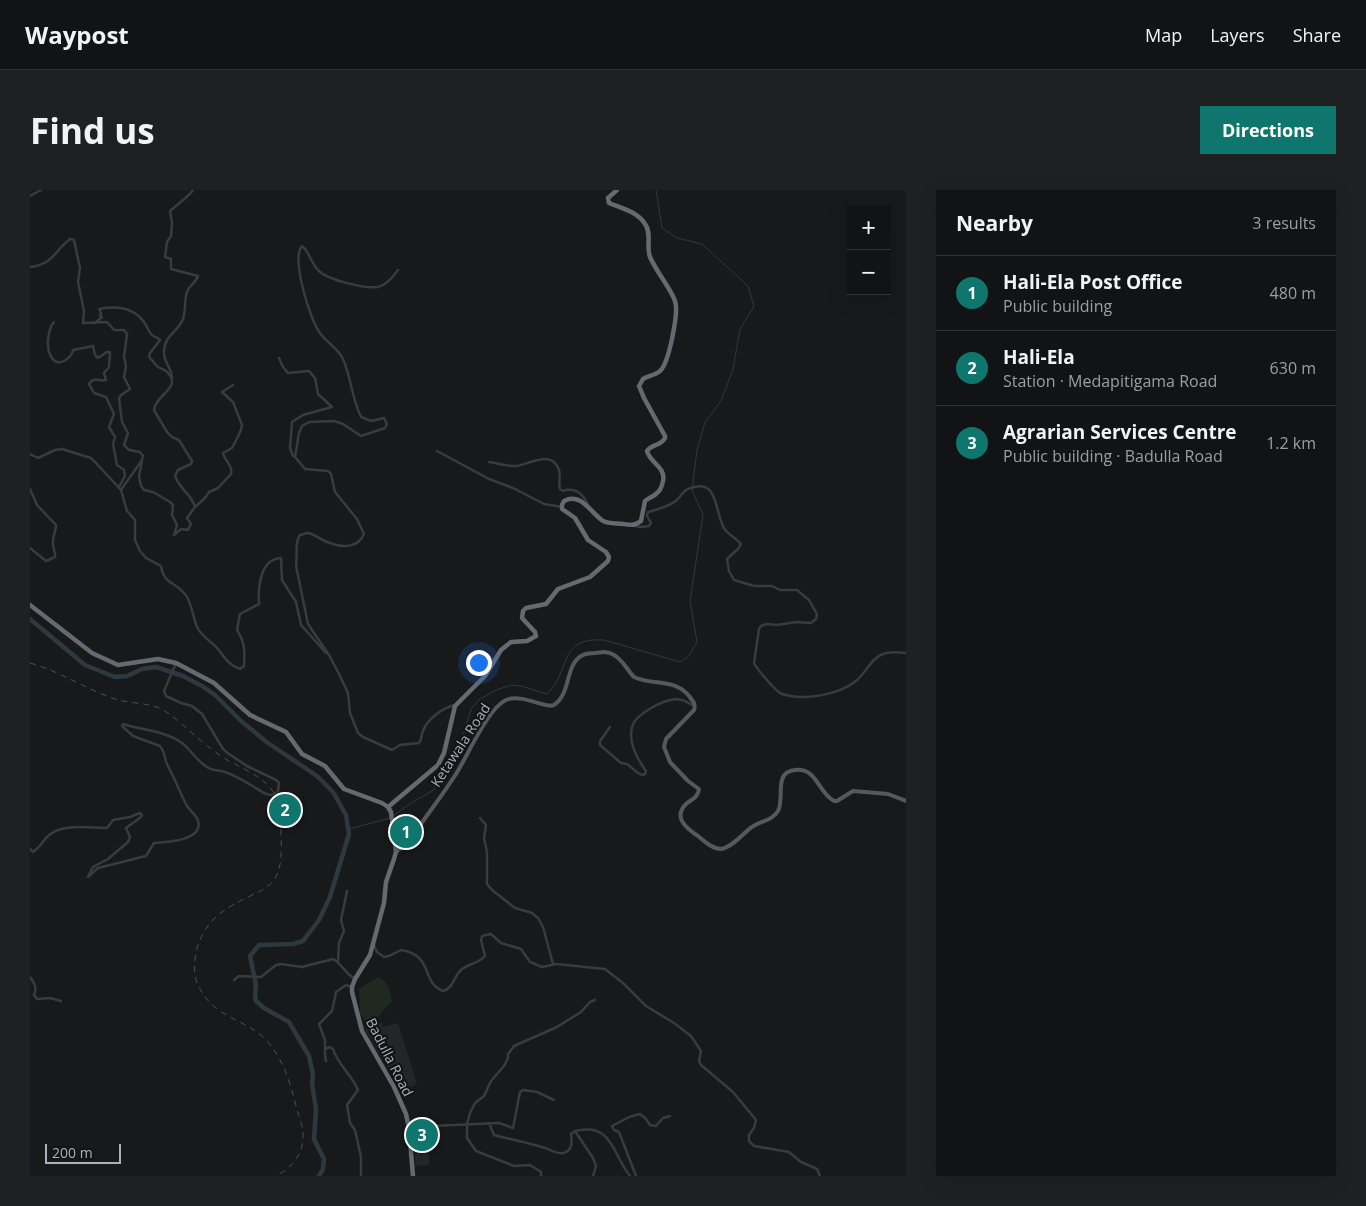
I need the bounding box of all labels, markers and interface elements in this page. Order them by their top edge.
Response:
text: Waypost [25,18,129,51]
text: Map [1145,23,1182,47]
text: Layers [1210,23,1265,47]
text: Share [1293,23,1341,47]
button: Directions [1200,106,1336,154]
text: Find us [30,107,155,154]
map controls [846,205,891,295]
button: + [846,205,891,250]
text: Nearby [956,209,1033,237]
text: 3 results [1252,212,1316,234]
button: − [846,250,891,295]
text: Hali-Ela Post Office [1003,269,1183,295]
text: 1 [967,282,977,304]
text: 480 m [1270,282,1316,304]
text: Public building [1003,295,1112,317]
text: Hali-Ela [1003,344,1075,370]
text: 2 [967,357,977,379]
text: 630 m [1270,357,1316,379]
text: Station · Medapitigama Road [1003,370,1217,392]
text: Agrarian Services Centre [1003,419,1237,445]
text: 3 [967,432,977,454]
text: 1.2 km [1266,432,1316,454]
text: Public building · Badulla Road [1003,445,1223,467]
your location [466,650,492,676]
street label: Ketawala Road [426,699,494,791]
pin: 2 [269,791,301,829]
pin: 1 [390,813,422,851]
street label: Badulla Road [362,1014,418,1100]
pin: 3 [406,1116,438,1154]
scale bar [45,1141,121,1164]
text: 200 m [52,1143,93,1162]

